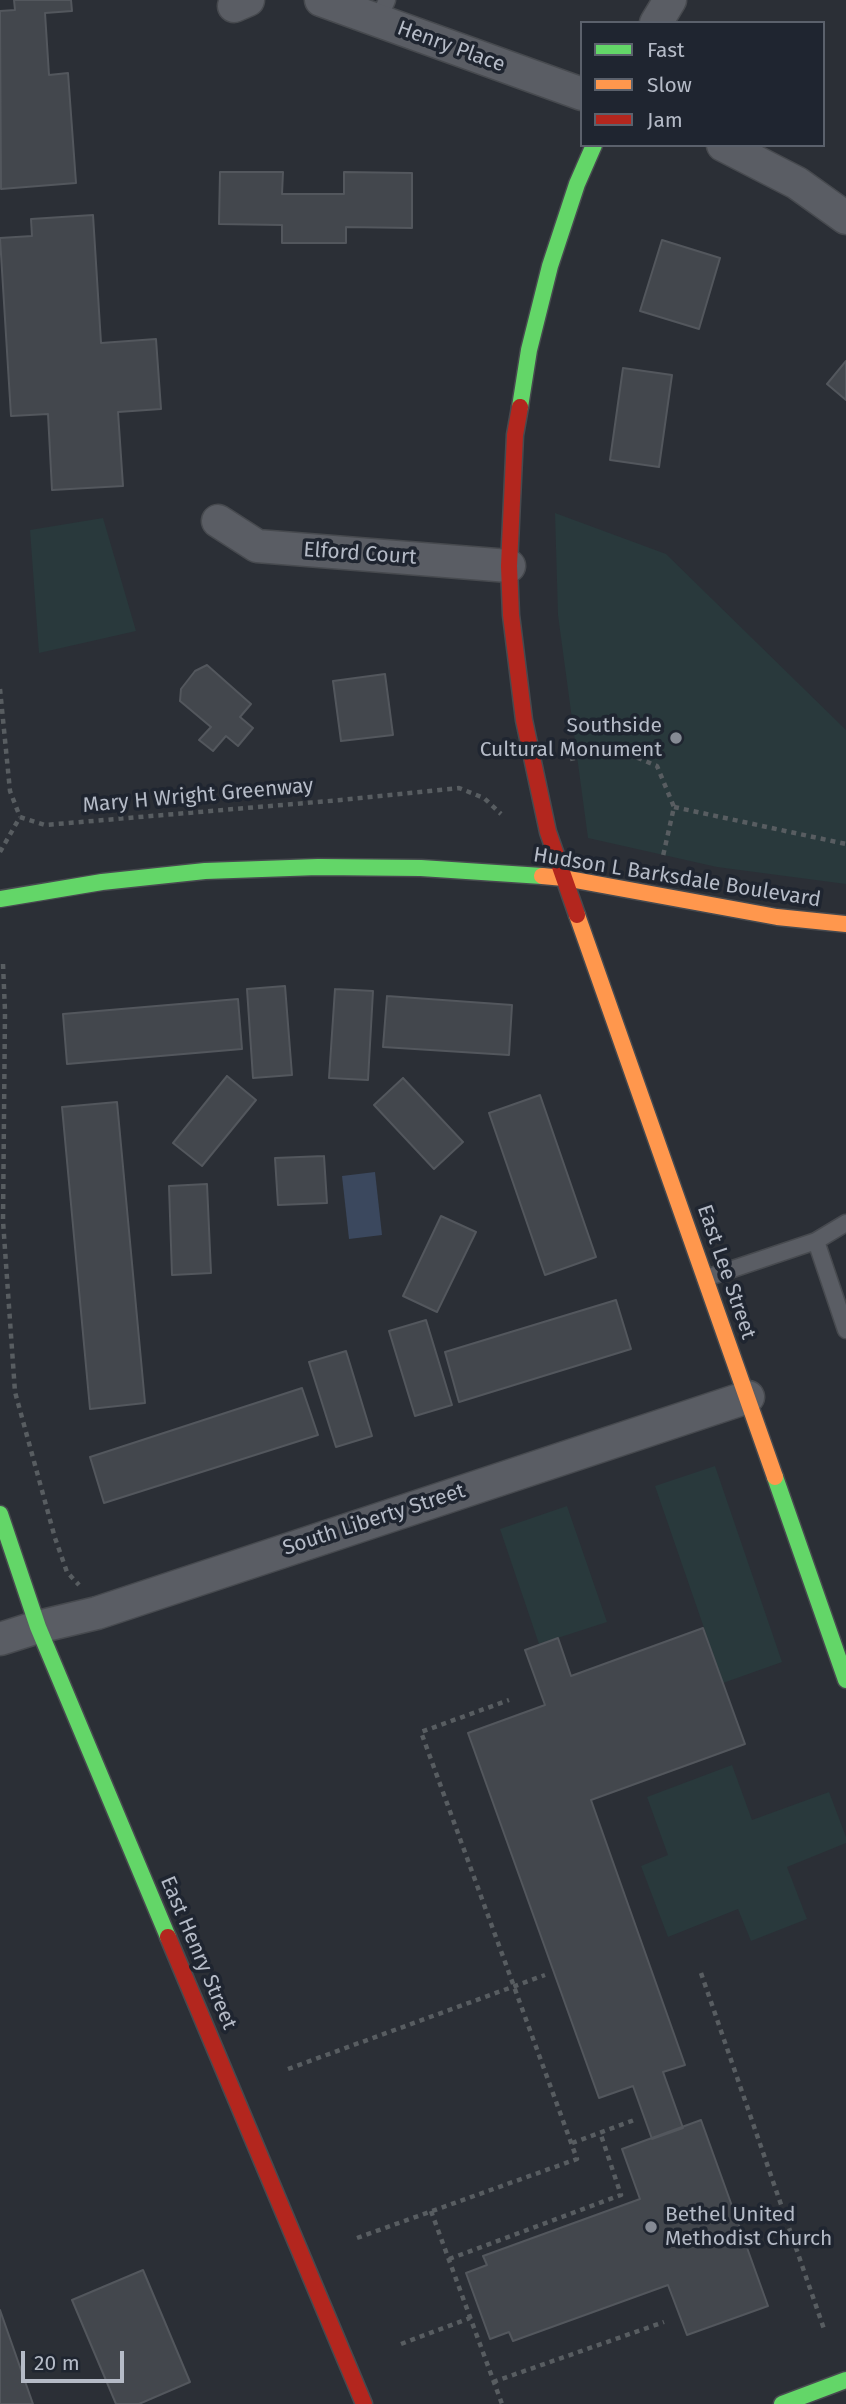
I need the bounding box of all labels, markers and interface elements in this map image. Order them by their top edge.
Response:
street label: Henry Place [394,16,508,78]
legend [580,21,825,147]
text: Fast [647,37,685,63]
text: Slow [647,72,692,98]
text: Jam [647,107,683,133]
street label: Elford Court [303,537,417,571]
place label: Southside Cultural Monument [480,713,662,763]
marker: Southside Cultural Monument [668,730,684,746]
street label: Mary H Wright Greenway [82,773,314,819]
street label: Hudson L Barksdale Boulevard [531,843,823,913]
street label: East Lee Street [691,1201,761,1343]
street label: South Liberty Street [280,1479,468,1561]
street label: East Henry Street [154,1873,242,2033]
place label: Bethel United Methodist Church [665,2202,832,2252]
marker: Bethel United Methodist Church [643,2219,659,2235]
scale bar [24,2338,128,2382]
text: 20 m [34,2350,80,2376]

